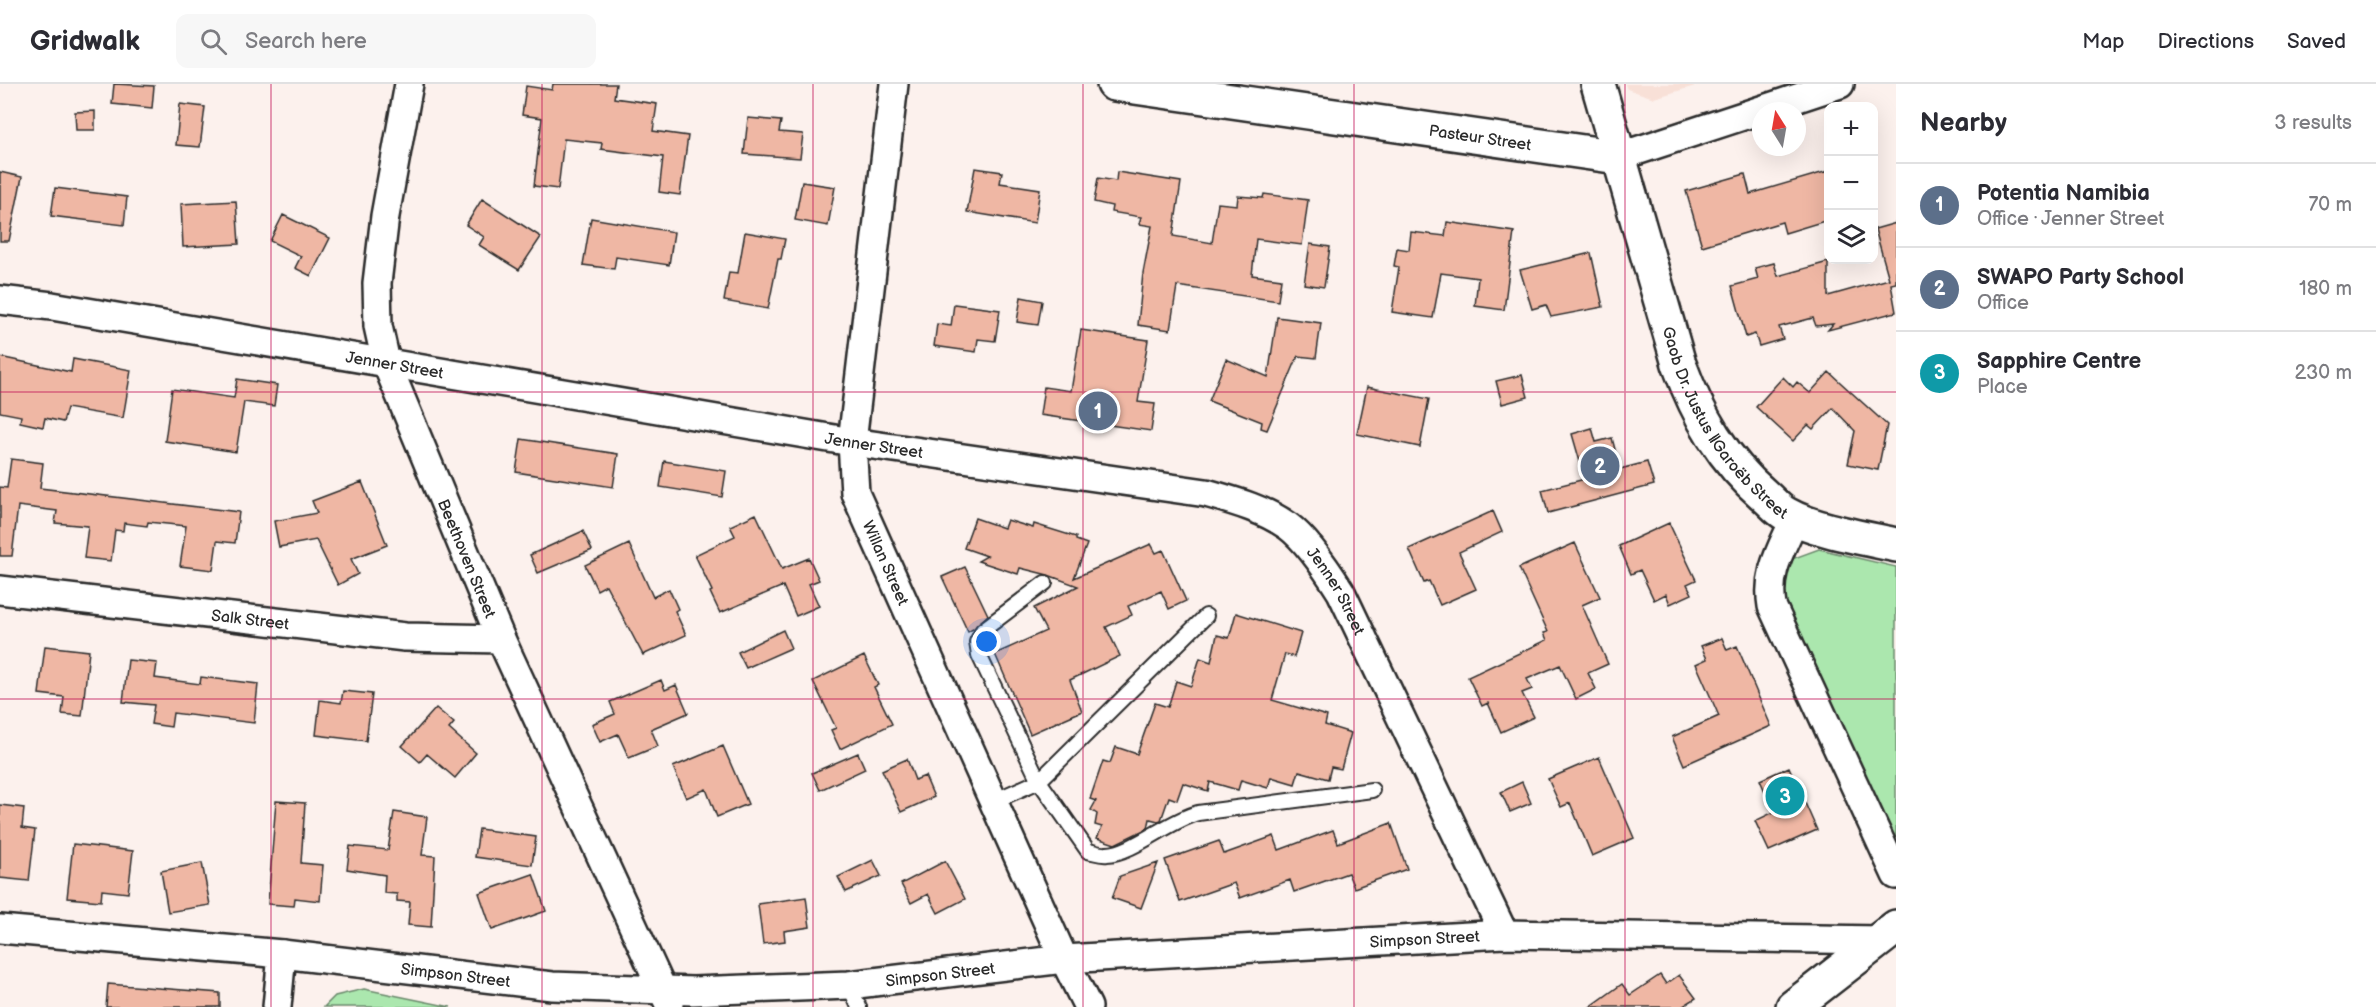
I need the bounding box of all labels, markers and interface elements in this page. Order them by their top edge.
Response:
search box [176,14,596,68]
text: Gridwalk [30,25,140,58]
icon: search [197,25,230,58]
text: Search here [245,28,367,55]
text: Map [2082,29,2125,54]
text: Directions [2158,29,2254,54]
text: Saved [2287,29,2346,54]
north arrow [1752,102,1806,156]
map controls [1824,102,1878,264]
button: + [1824,102,1878,156]
text: Nearby [1920,108,2007,139]
text: 3 results [2274,111,2352,135]
street label: Pasteur Street [1428,122,1532,155]
button: − [1824,156,1878,210]
text: Potentia Namibia [1977,180,2150,207]
text: 1 [1935,193,1944,217]
text: 70 m [2308,193,2352,217]
text: Office · Jenner Street [1977,207,2164,231]
button: layers [1824,210,1878,264]
text: SWAPO Party School [1977,264,2184,291]
text: 2 [1934,277,1945,301]
text: 180 m [2299,277,2352,301]
text: Office [1977,291,2029,315]
street label: Gaob Dr. Justus ǁGaroëb Street [1658,325,1791,524]
street label: Jenner Street [344,348,445,383]
text: Sapphire Centre [1977,348,2141,375]
text: 3 [1934,361,1945,385]
text: 230 m [2295,361,2352,385]
text: Place [1977,375,2028,399]
pin: 1 [1078,388,1118,434]
street label: Jenner Street [823,430,924,463]
pin: 2 [1580,444,1620,488]
street label: Beethoven Street [433,497,499,621]
street label: Willan Street [858,518,912,609]
street label: Jenner Street [1302,544,1368,638]
street label: Salk Street [210,607,290,634]
your location [972,627,1001,656]
pin: 3 [1766,774,1804,818]
street label: Simpson Street [1369,927,1480,953]
street label: Simpson Street [885,959,996,992]
street label: Simpson Street [400,960,511,992]

